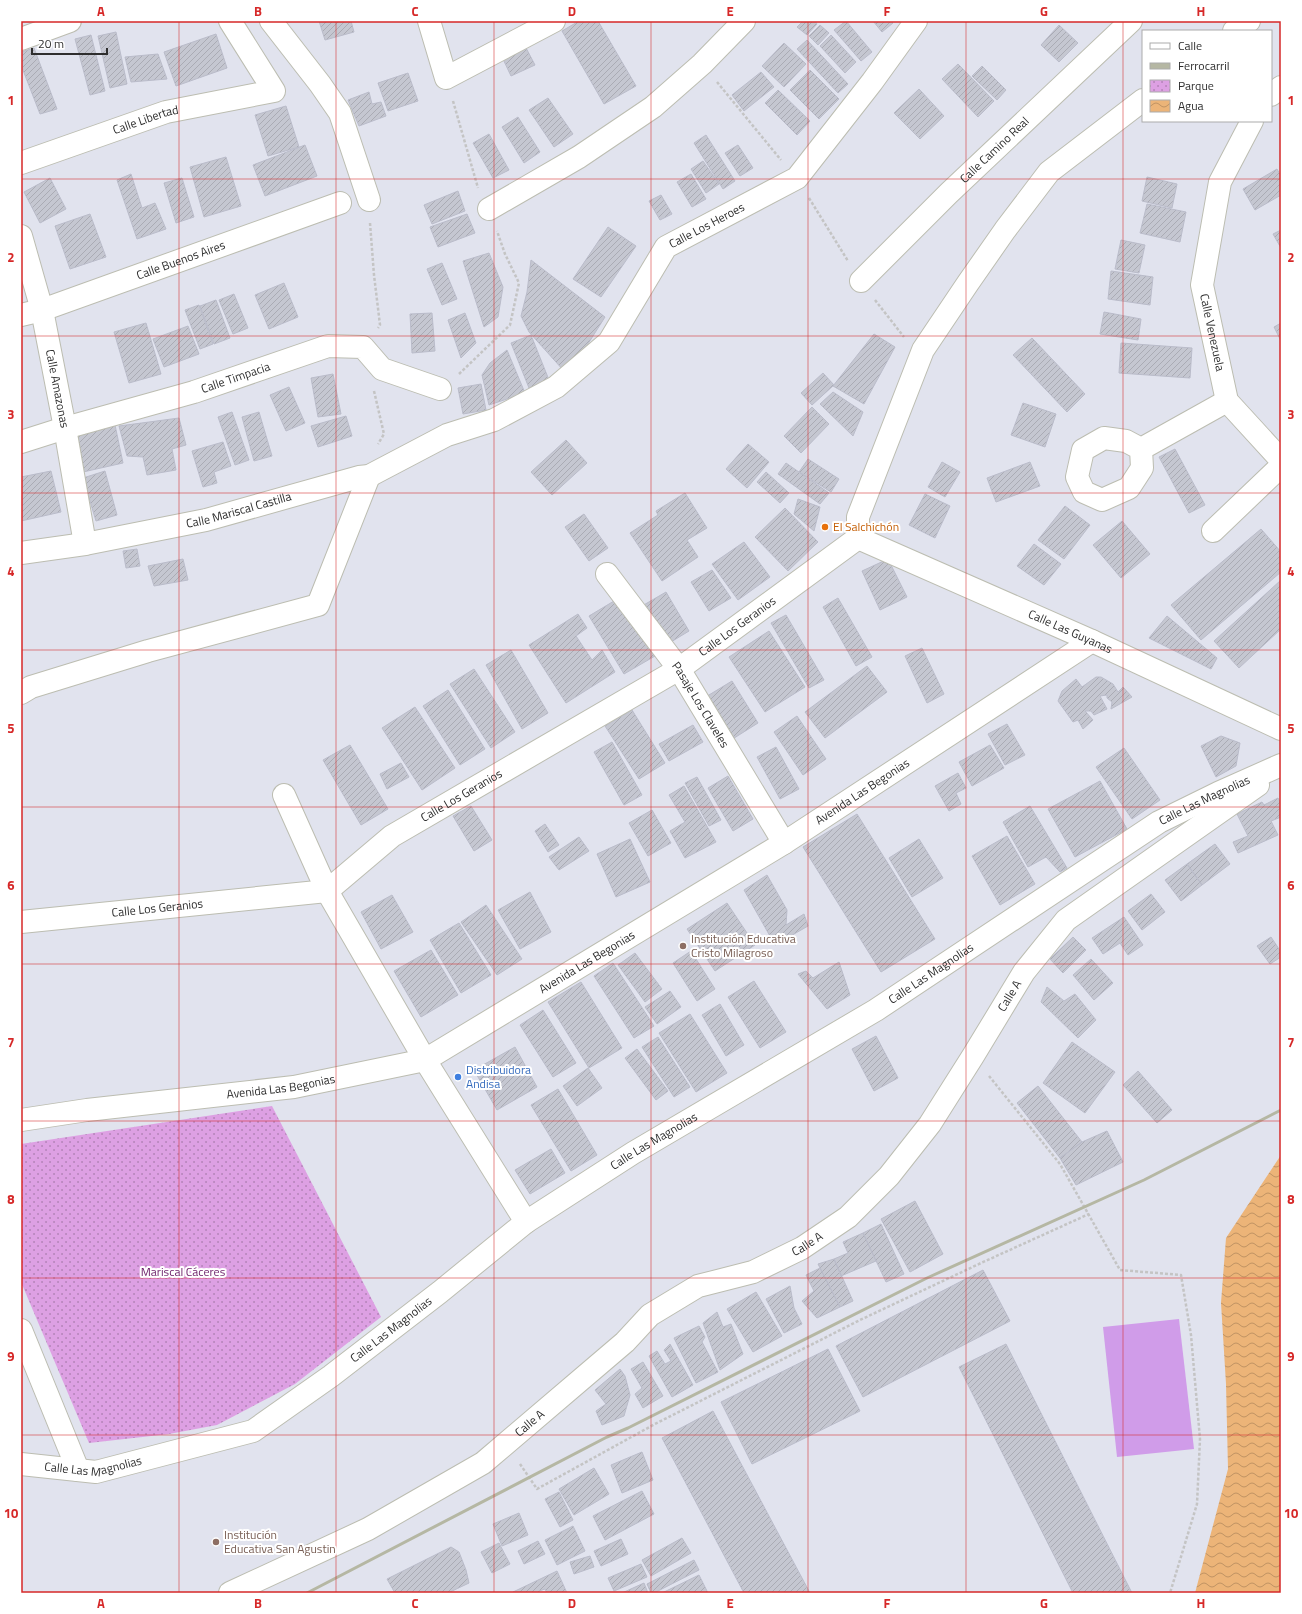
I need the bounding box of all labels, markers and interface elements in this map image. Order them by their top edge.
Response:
text: A [97,1,105,21]
text: B [254,1,262,21]
text: C [411,1,419,21]
text: D [568,1,576,21]
text: E [726,1,734,21]
text: F [884,1,891,21]
text: G [1040,1,1048,21]
text: H [1197,1,1205,21]
scale bar [32,30,107,56]
legend [1142,30,1272,122]
text: 20 m [38,34,64,53]
text: Calle [1178,36,1202,55]
text: Ferrocarril [1178,56,1230,75]
text: Parque [1178,76,1214,95]
text: 1 [7,90,15,110]
text: 1 [1287,90,1295,110]
text: Agua [1178,96,1204,115]
street label: Calle Libertad [110,100,180,139]
street label: Calle Camino Real [955,112,1033,187]
street label: Calle Los Heroes [665,197,748,253]
street label: Calle Buenos Aires [134,235,228,284]
text: 2 [7,247,15,267]
text: 2 [1287,247,1295,267]
street label: Calle Venezuela [1195,292,1230,373]
street label: Calle Amazonas [41,347,75,430]
street label: Calle Timpacia [198,357,273,398]
text: 3 [7,404,15,424]
text: 3 [1287,404,1295,424]
street label: Calle Mariscal Castilla [184,486,293,533]
place label: El Salchichón [833,517,899,536]
marker: El Salchichón [820,522,830,532]
text: 4 [7,561,15,581]
text: 4 [1287,561,1295,581]
street label: Calle Los Geranios [694,591,780,661]
street label: Calle Las Guyanas [1025,604,1116,658]
street label: Pasaje Los Claveles [668,657,735,752]
text: 5 [7,718,15,738]
text: 5 [1287,718,1295,738]
street label: Avenida Las Begonias [811,753,913,829]
street label: Calle Los Geranios [417,764,506,826]
street label: Calle Las Magnolias [1155,770,1253,830]
text: 6 [7,875,15,895]
text: 6 [1287,875,1295,895]
street label: Calle Los Geranios [111,894,204,922]
street label: Avenida Las Begonias [535,925,639,998]
place label: Institución Educativa Cristo Milagroso [691,929,796,962]
street label: Calle Las Magnolias [884,938,978,1008]
marker: Institución Educativa Cristo Milagroso [678,941,688,951]
street label: Calle A [992,976,1026,1015]
text: 7 [7,1032,15,1052]
text: 7 [1287,1032,1295,1052]
place label: Distribuidora Andisa [466,1060,531,1093]
street label: Avenida Las Begonias [226,1069,337,1103]
marker: Distribuidora Andisa [453,1072,463,1082]
street label: Calle Las Magnolias [606,1107,701,1174]
text: 8 [7,1189,15,1209]
text: 8 [1287,1189,1295,1209]
street label: Calle A [788,1227,827,1261]
park label: Mariscal Cáceres [141,1262,226,1281]
street label: Calle Las Magnolias [346,1291,436,1367]
text: 9 [7,1346,15,1366]
text: 9 [1287,1346,1295,1366]
street label: Calle A [510,1405,548,1441]
street label: Calle Las Magnolias [43,1450,144,1481]
text: 10 [4,1503,18,1523]
text: 10 [1284,1503,1298,1523]
place label: Institución Educativa San Agustin [224,1525,336,1558]
marker: Institución Educativa San Agustin [211,1537,221,1547]
text: A [97,1593,105,1613]
text: B [254,1593,262,1613]
text: C [411,1593,419,1613]
text: D [568,1593,576,1613]
text: E [726,1593,734,1613]
text: F [884,1593,891,1613]
text: G [1040,1593,1048,1613]
text: H [1197,1593,1205,1613]

